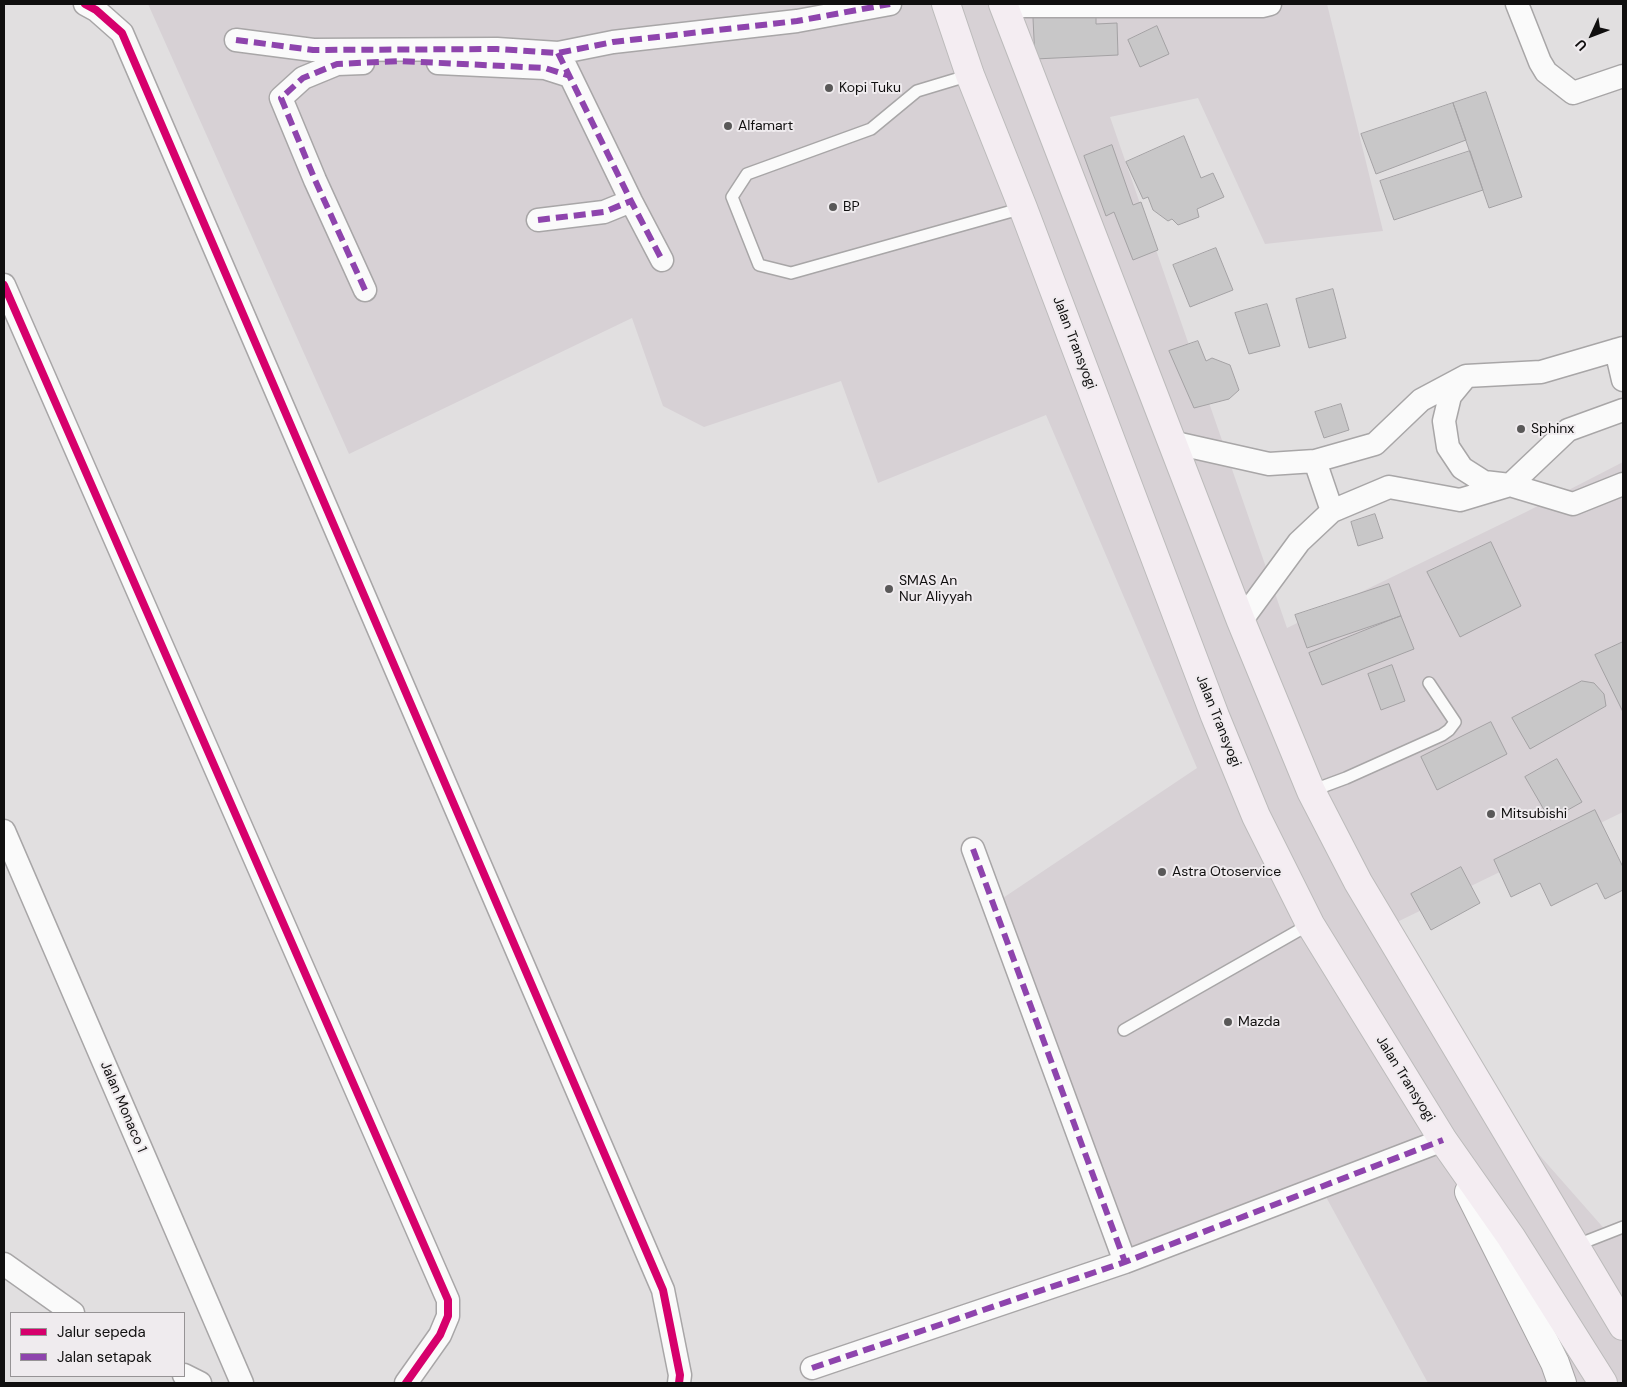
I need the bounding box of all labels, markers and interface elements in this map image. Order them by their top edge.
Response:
north arrow [1567,10,1617,60]
text: U [1571,36,1591,55]
place label: Kopi Tuku [839,80,901,96]
marker: Kopi Tuku [823,82,835,94]
place label: Alfamart [738,118,793,134]
marker: Alfamart [722,120,734,132]
place label: BP [843,199,860,215]
marker: BP [827,201,839,213]
street label: Jalan Transyogi [1049,294,1099,392]
place label: Sphinx [1531,421,1574,437]
marker: Sphinx [1515,423,1527,435]
place label: SMAS An Nur Aliyyah [899,573,972,606]
marker: SMAS An Nur Aliyyah [883,583,895,595]
street label: Jalan Transyogi [1192,672,1244,770]
place label: Mitsubishi [1501,806,1567,822]
marker: Mitsubishi [1485,808,1497,820]
place label: Astra Otoservice [1172,864,1281,880]
marker: Astra Otoservice [1156,866,1168,878]
place label: Mazda [1238,1014,1280,1030]
marker: Mazda [1222,1016,1234,1028]
street label: Jalan Transyogi [1372,1033,1438,1125]
street label: Jalan Monaco 1 [96,1059,150,1155]
legend [10,1312,185,1377]
text: Jalur sepeda [57,1322,146,1342]
text: Jalan setapak [57,1347,152,1367]

